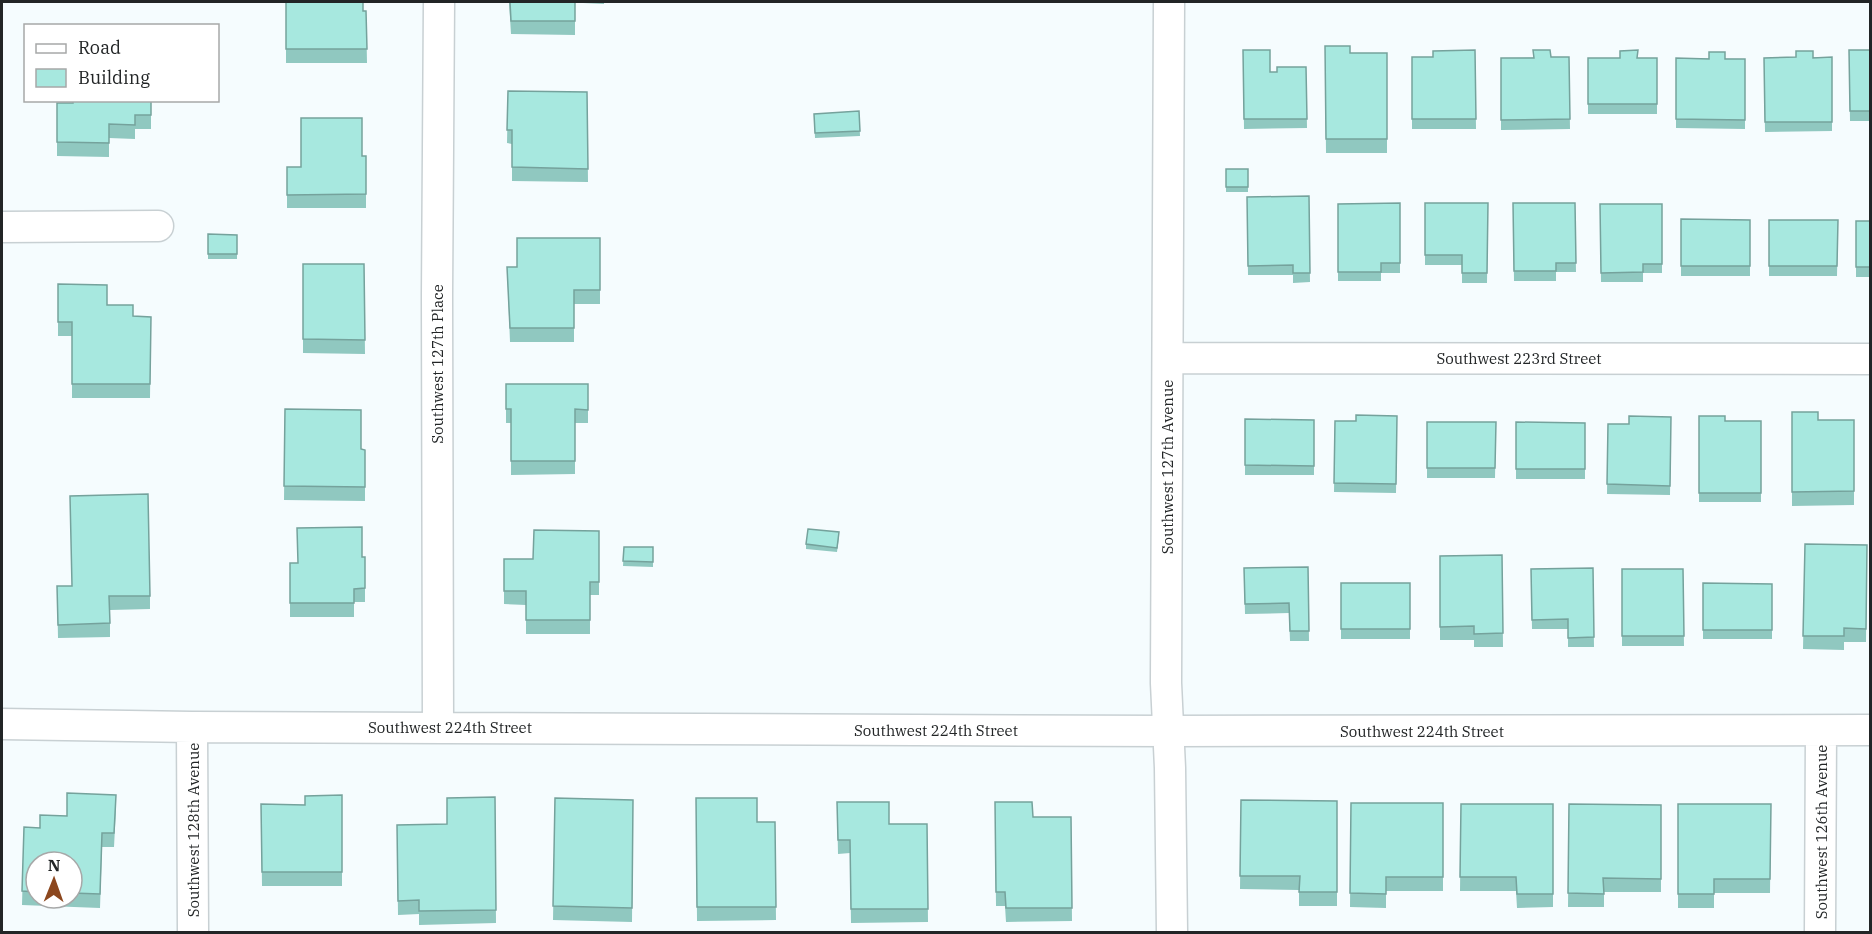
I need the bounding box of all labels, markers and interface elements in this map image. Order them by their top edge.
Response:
legend [24,24,219,102]
text: Road [78,36,121,59]
text: Building [78,66,150,89]
street label: Southwest 127th Place [428,284,447,444]
street label: Southwest 223rd Street [1436,349,1602,368]
street label: Southwest 127th Avenue [1158,380,1177,554]
street label: Southwest 224th Street [368,718,532,737]
street label: Southwest 224th Street [854,721,1018,740]
street label: Southwest 224th Street [1340,722,1504,741]
street label: Southwest 128th Avenue [184,743,203,917]
street label: Southwest 126th Avenue [1812,745,1831,919]
north arrow [24,850,84,910]
text: N [48,855,61,875]

